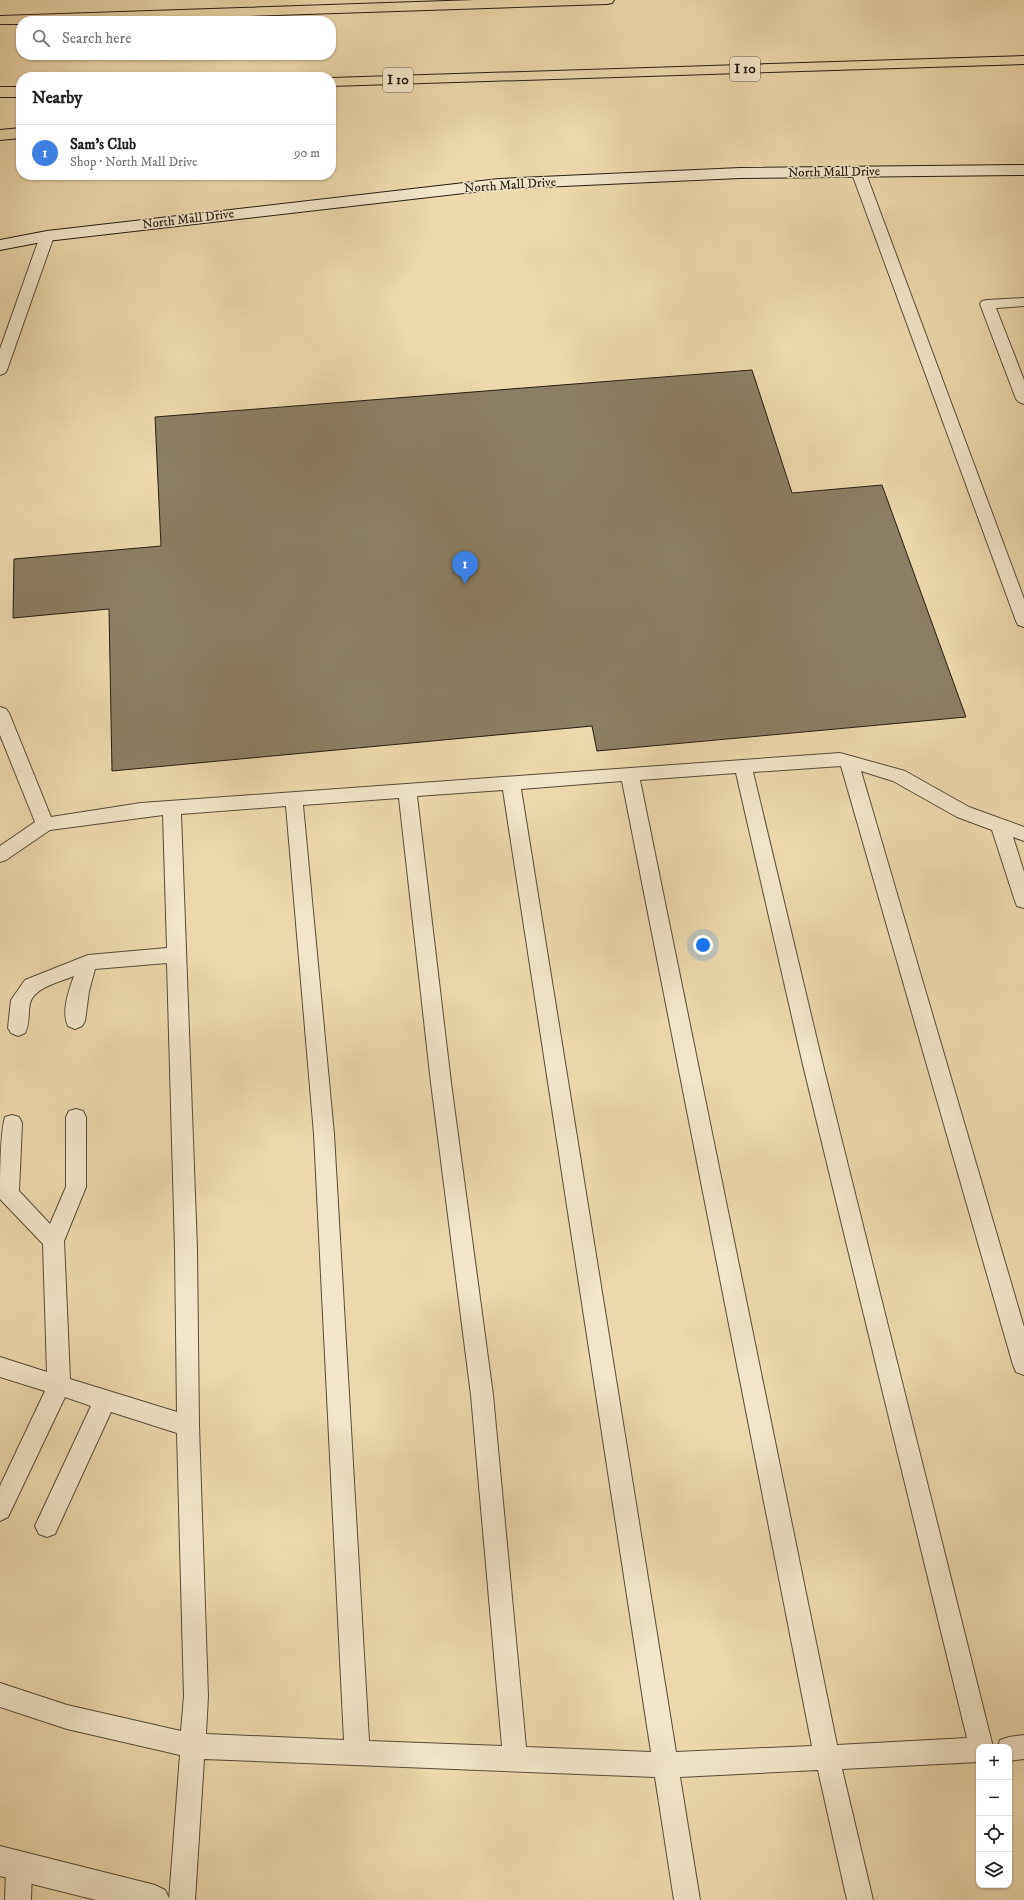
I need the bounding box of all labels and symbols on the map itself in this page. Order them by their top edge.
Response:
road number: I 10 [730,57,760,81]
road number: I 10 [383,68,413,92]
street label: North Mall Drive [788,163,880,181]
street label: North Mall Drive [463,174,557,196]
street label: North Mall Drive [141,205,235,233]
pin: 1 [452,551,478,584]
your location [693,935,713,955]

